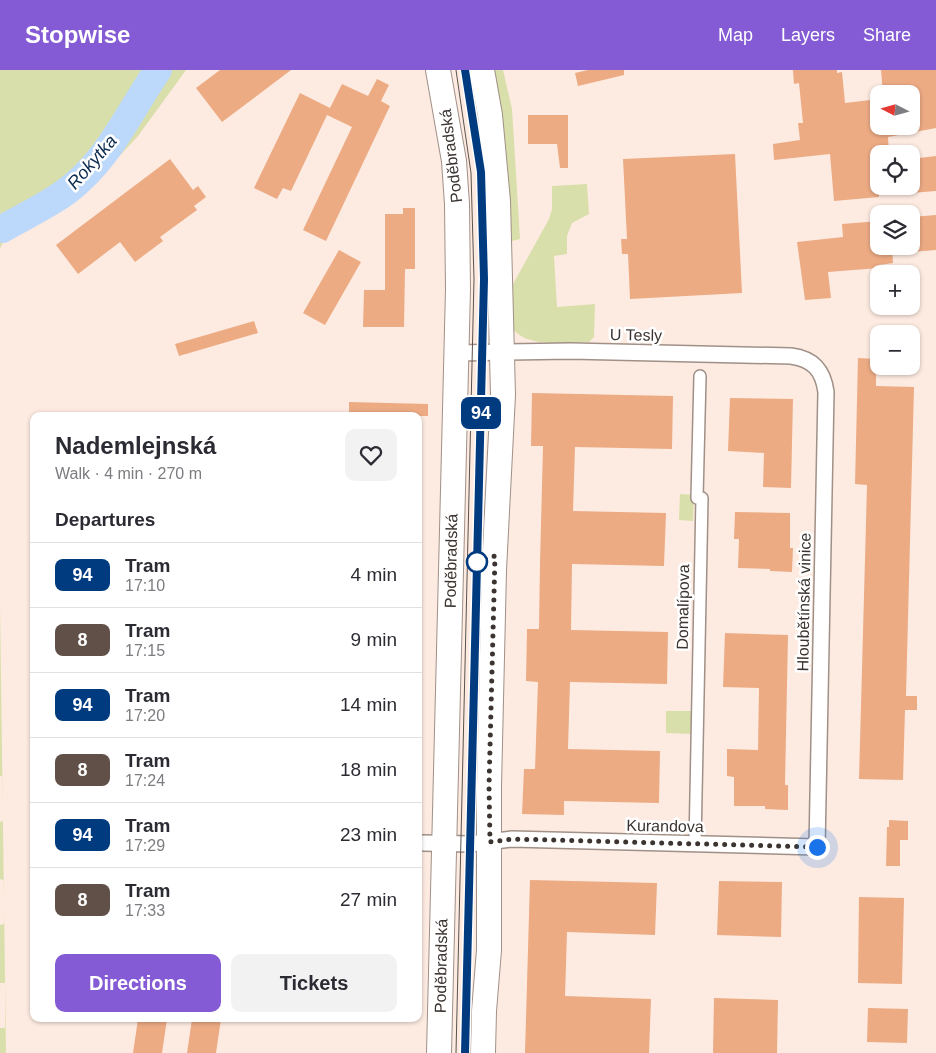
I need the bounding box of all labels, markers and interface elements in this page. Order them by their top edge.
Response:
text: Stopwise [25,21,130,48]
text: Map [718,25,753,45]
text: Layers [781,25,835,45]
text: Share [863,25,911,45]
north arrow [870,85,920,135]
map controls [870,85,920,375]
street label: Poděbradská [437,108,465,204]
water label: Rokytka [63,131,121,193]
button: locate [870,145,920,195]
button: layers [870,205,920,255]
button: + [870,265,920,315]
button: − [870,325,920,375]
street label: U Tesly [610,326,662,344]
line badge: 94 [458,397,504,429]
text: 94 [471,403,491,423]
button: heart [345,429,397,481]
text: Nademlejnská [55,432,216,459]
text: Walk · 4 min · 270 m [55,465,202,482]
text: Departures [55,509,155,530]
street label: Poděbradská [442,514,460,608]
street label: Hloubětínská vinice [794,532,814,672]
unlabelled marker [466,551,488,573]
text: Tram [125,555,170,576]
text: 4 min [351,564,397,585]
street label: Domalípova [674,564,692,650]
text: 94 [72,565,93,585]
text: 17:10 [125,577,165,594]
text: Tram [125,620,170,641]
text: 9 min [351,629,397,650]
text: 8 [77,630,88,650]
text: 17:15 [125,642,165,659]
text: Tram [125,685,170,706]
text: 14 min [340,694,397,715]
text: 94 [72,695,93,715]
text: 17:20 [125,707,165,724]
text: Tram [125,750,170,771]
text: 18 min [340,759,397,780]
text: 8 [77,760,88,780]
text: 17:24 [125,772,165,789]
text: Tram [125,815,170,836]
street label: Kurandova [626,817,704,835]
text: 23 min [340,824,397,845]
text: 94 [72,825,93,845]
your location [805,835,830,860]
text: 17:29 [125,837,165,854]
text: Tram [125,880,170,901]
text: 27 min [340,889,397,910]
text: 8 [77,890,88,910]
text: 17:33 [125,902,165,919]
street label: Poděbradská [432,919,450,1013]
button: Directions [55,954,221,1012]
button: Tickets [231,954,397,1012]

